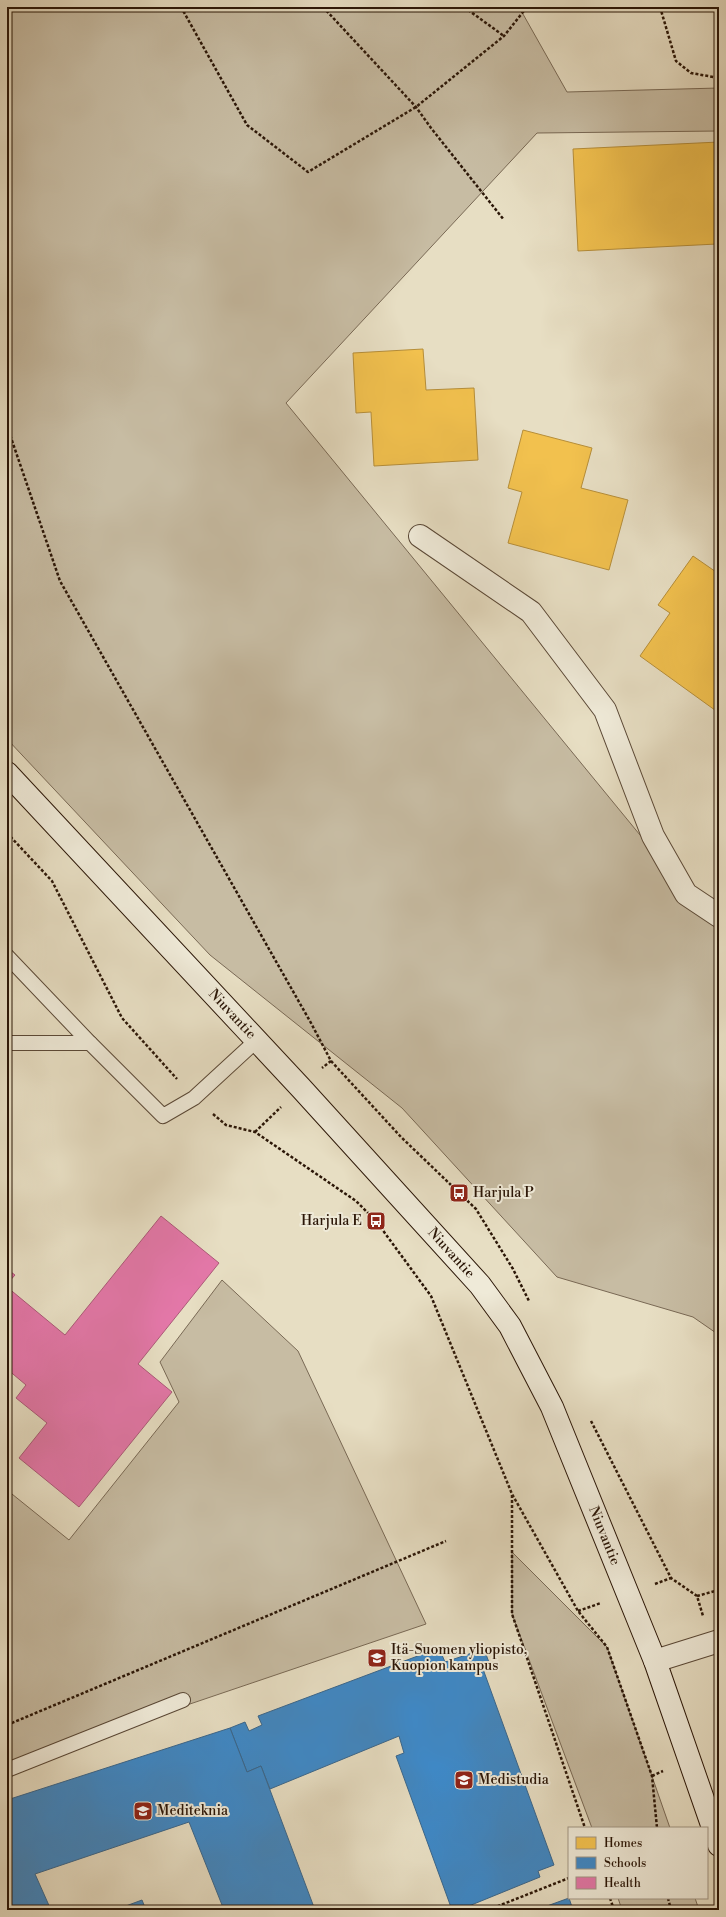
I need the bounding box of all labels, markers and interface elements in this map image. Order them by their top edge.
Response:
street label: Niuvantie [204,985,260,1043]
bus stop icon: Harjula P [448,1182,470,1204]
place label: Harjula P [473,1184,534,1202]
bus stop icon: Harjula E [365,1210,387,1232]
place label: Harjula E [301,1212,362,1230]
street label: Niuvantie [424,1224,479,1282]
street label: Niuvantie [584,1504,624,1568]
place label: Itä-Suomen yliopisto, Kuopion kampus [391,1641,527,1675]
school or university icon: Itä-Suomen yliopisto, Kuopion kampus [366,1647,388,1669]
school or university icon: Medistudia [453,1769,475,1791]
place label: Medistudia [478,1771,550,1789]
school or university icon: Mediteknia [132,1800,154,1822]
place label: Mediteknia [157,1802,229,1820]
legend [568,1827,708,1899]
text: Homes [604,1836,642,1851]
text: Schools [604,1856,646,1871]
text: Health [604,1876,641,1891]

